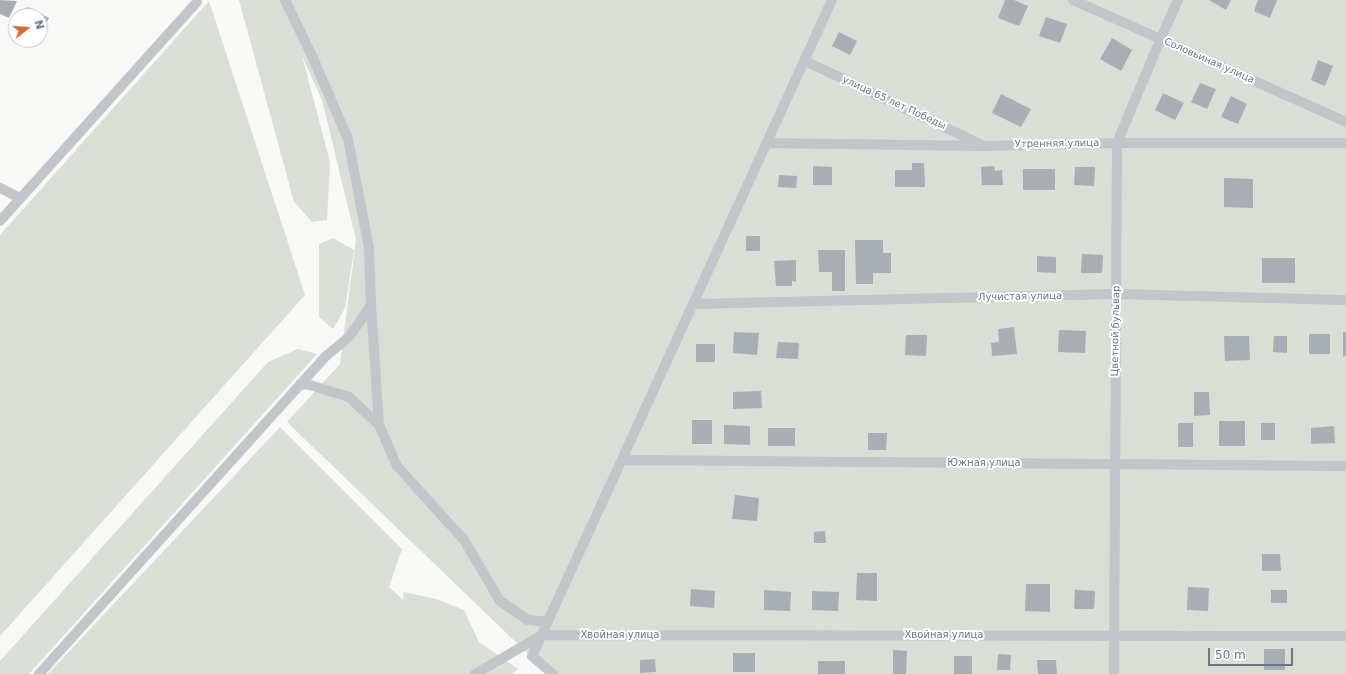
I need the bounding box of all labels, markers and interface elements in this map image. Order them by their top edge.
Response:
north arrow [8,8,48,48]
text: N [31,18,47,31]
street label: Соловьиная улица [1162,36,1256,86]
street label: улица 65 лет Победы [840,74,948,132]
street label: Утренняя улица [1015,137,1099,151]
street label: Цветной бульвар [1109,286,1123,376]
street label: Лучистая улица [978,290,1062,304]
street label: Южная улица [947,457,1021,469]
street label: Хвойная улица [581,629,659,641]
street label: Хвойная улица [905,629,983,641]
scale bar [1210,640,1295,666]
text: 50 m [1215,648,1246,662]

